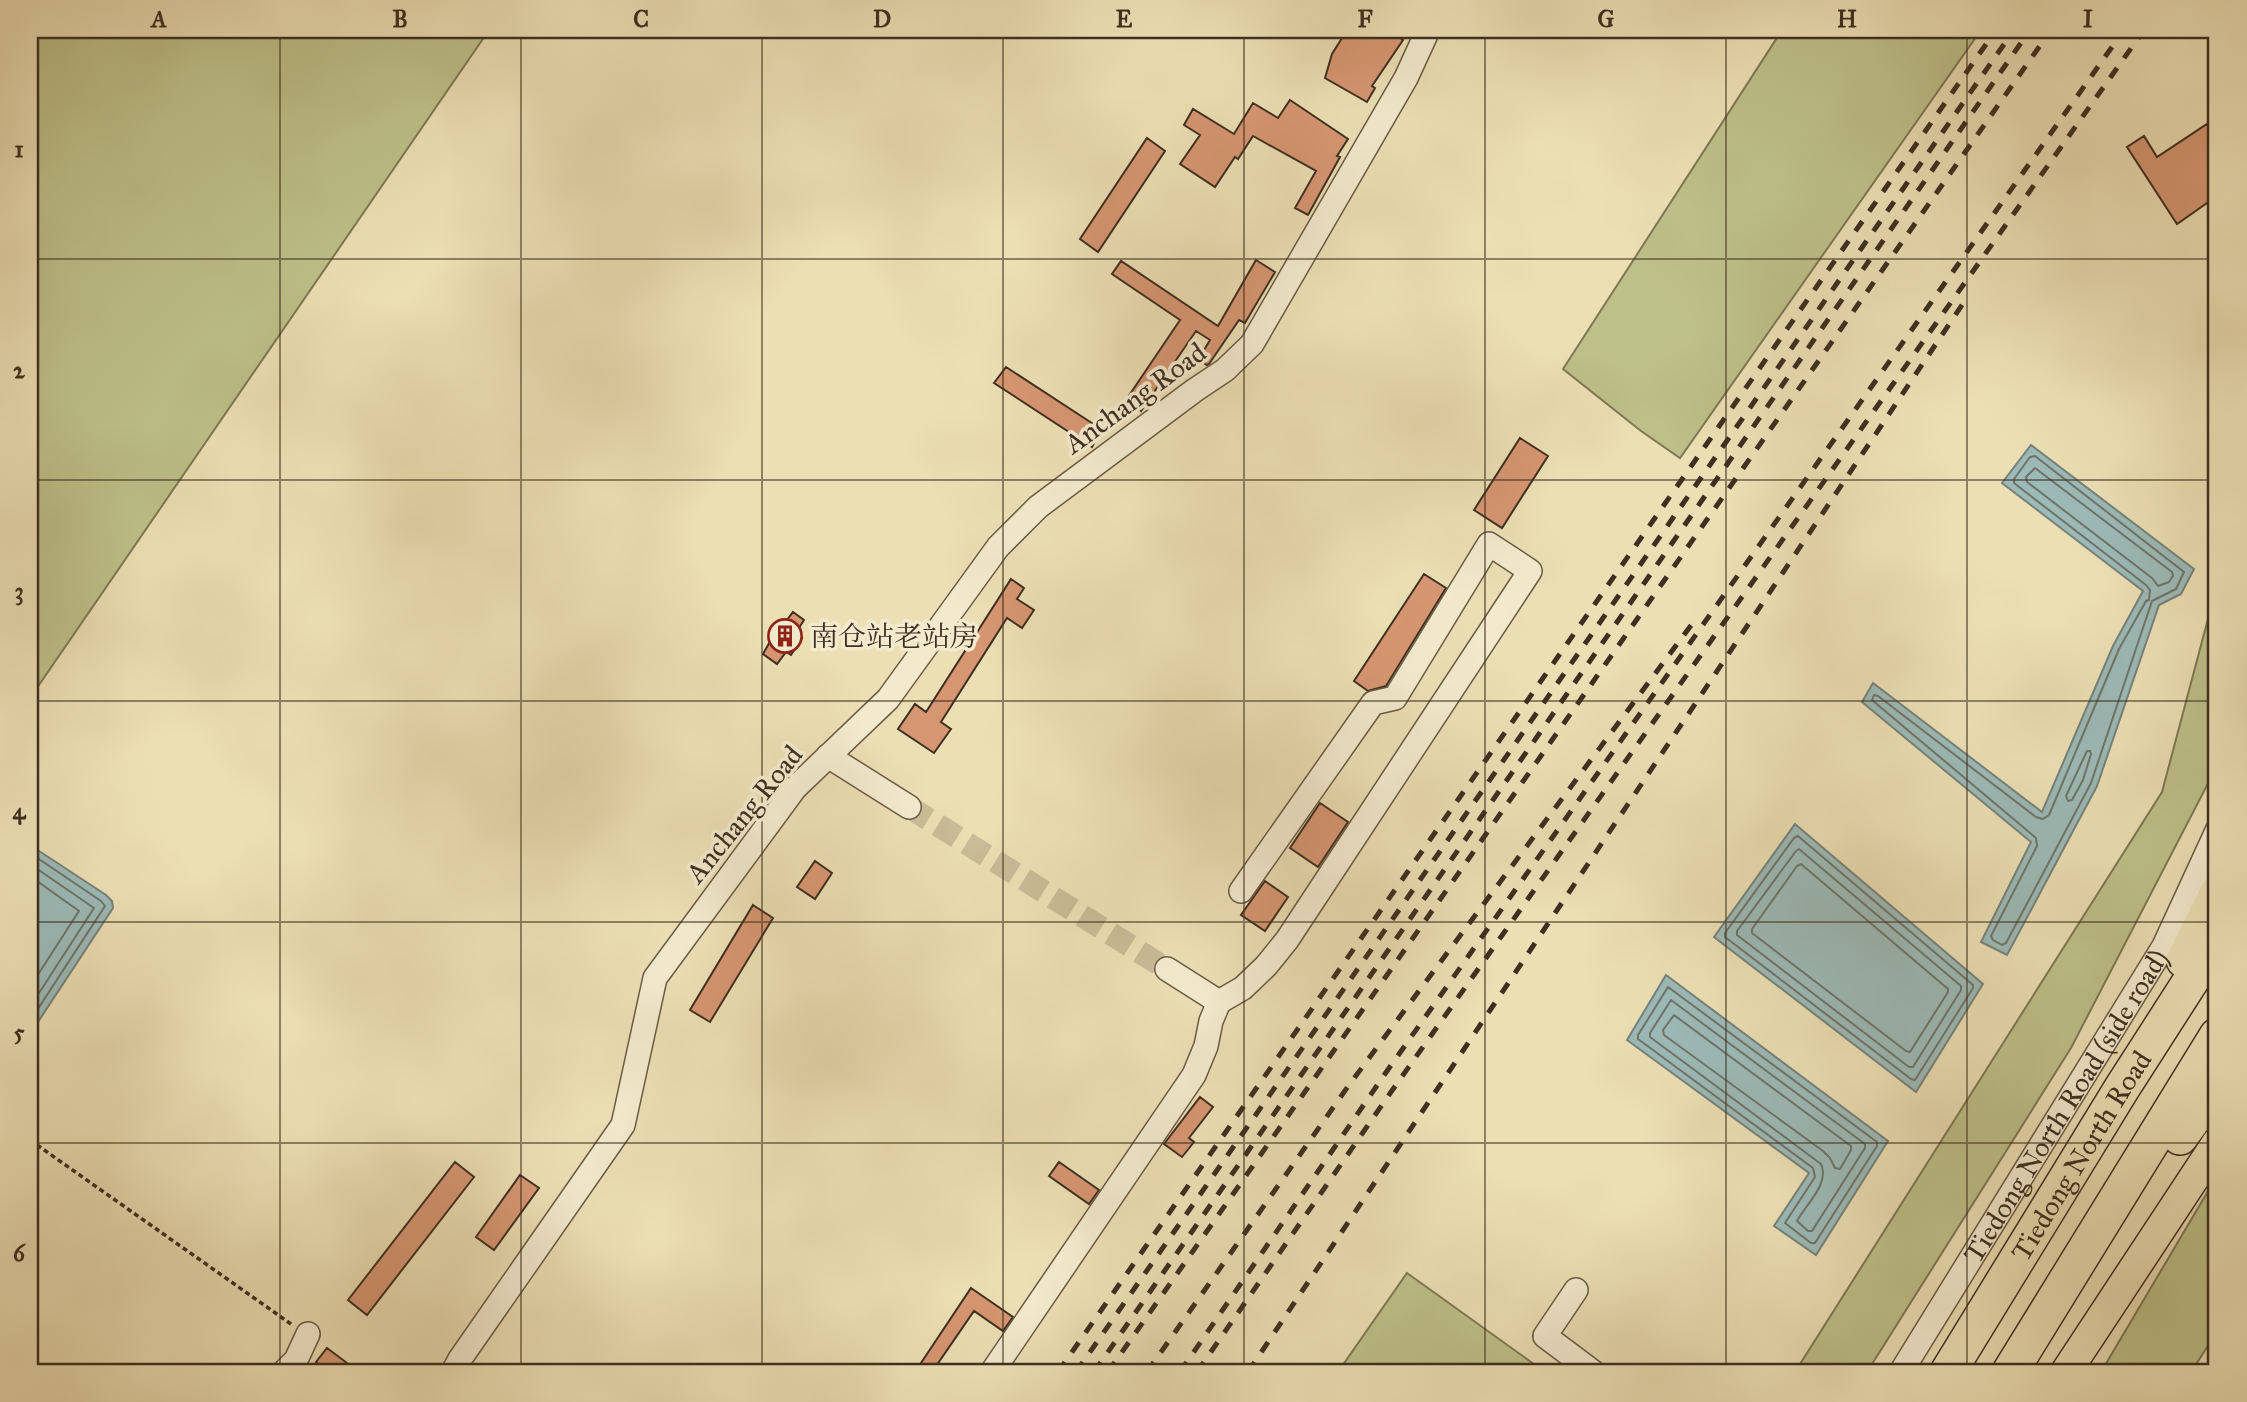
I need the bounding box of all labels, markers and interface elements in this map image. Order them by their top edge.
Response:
text: A [149,5,167,33]
text: B [392,5,408,33]
text: C [633,5,649,33]
text: D [873,5,891,33]
text: E [1116,5,1133,33]
text: F [1357,5,1373,33]
text: G [1598,5,1615,33]
text: H [1837,5,1857,33]
text: I [2083,5,2093,33]
text: 1 [14,135,24,163]
street label: Anchang Road [1056,335,1213,462]
text: 2 [13,356,25,384]
text: 3 [14,577,24,606]
building icon: 南仓站老站房 [766,617,804,655]
place label: 南仓站老站房 [810,619,978,654]
street label: Anchang Road [677,738,810,891]
text: 4 [13,797,27,825]
street label: Tiedong North Road (side road) [1957,941,2173,1269]
text: 5 [14,1018,25,1046]
street label: Tiedong North Road [2004,1045,2160,1267]
text: 6 [13,1239,26,1267]

